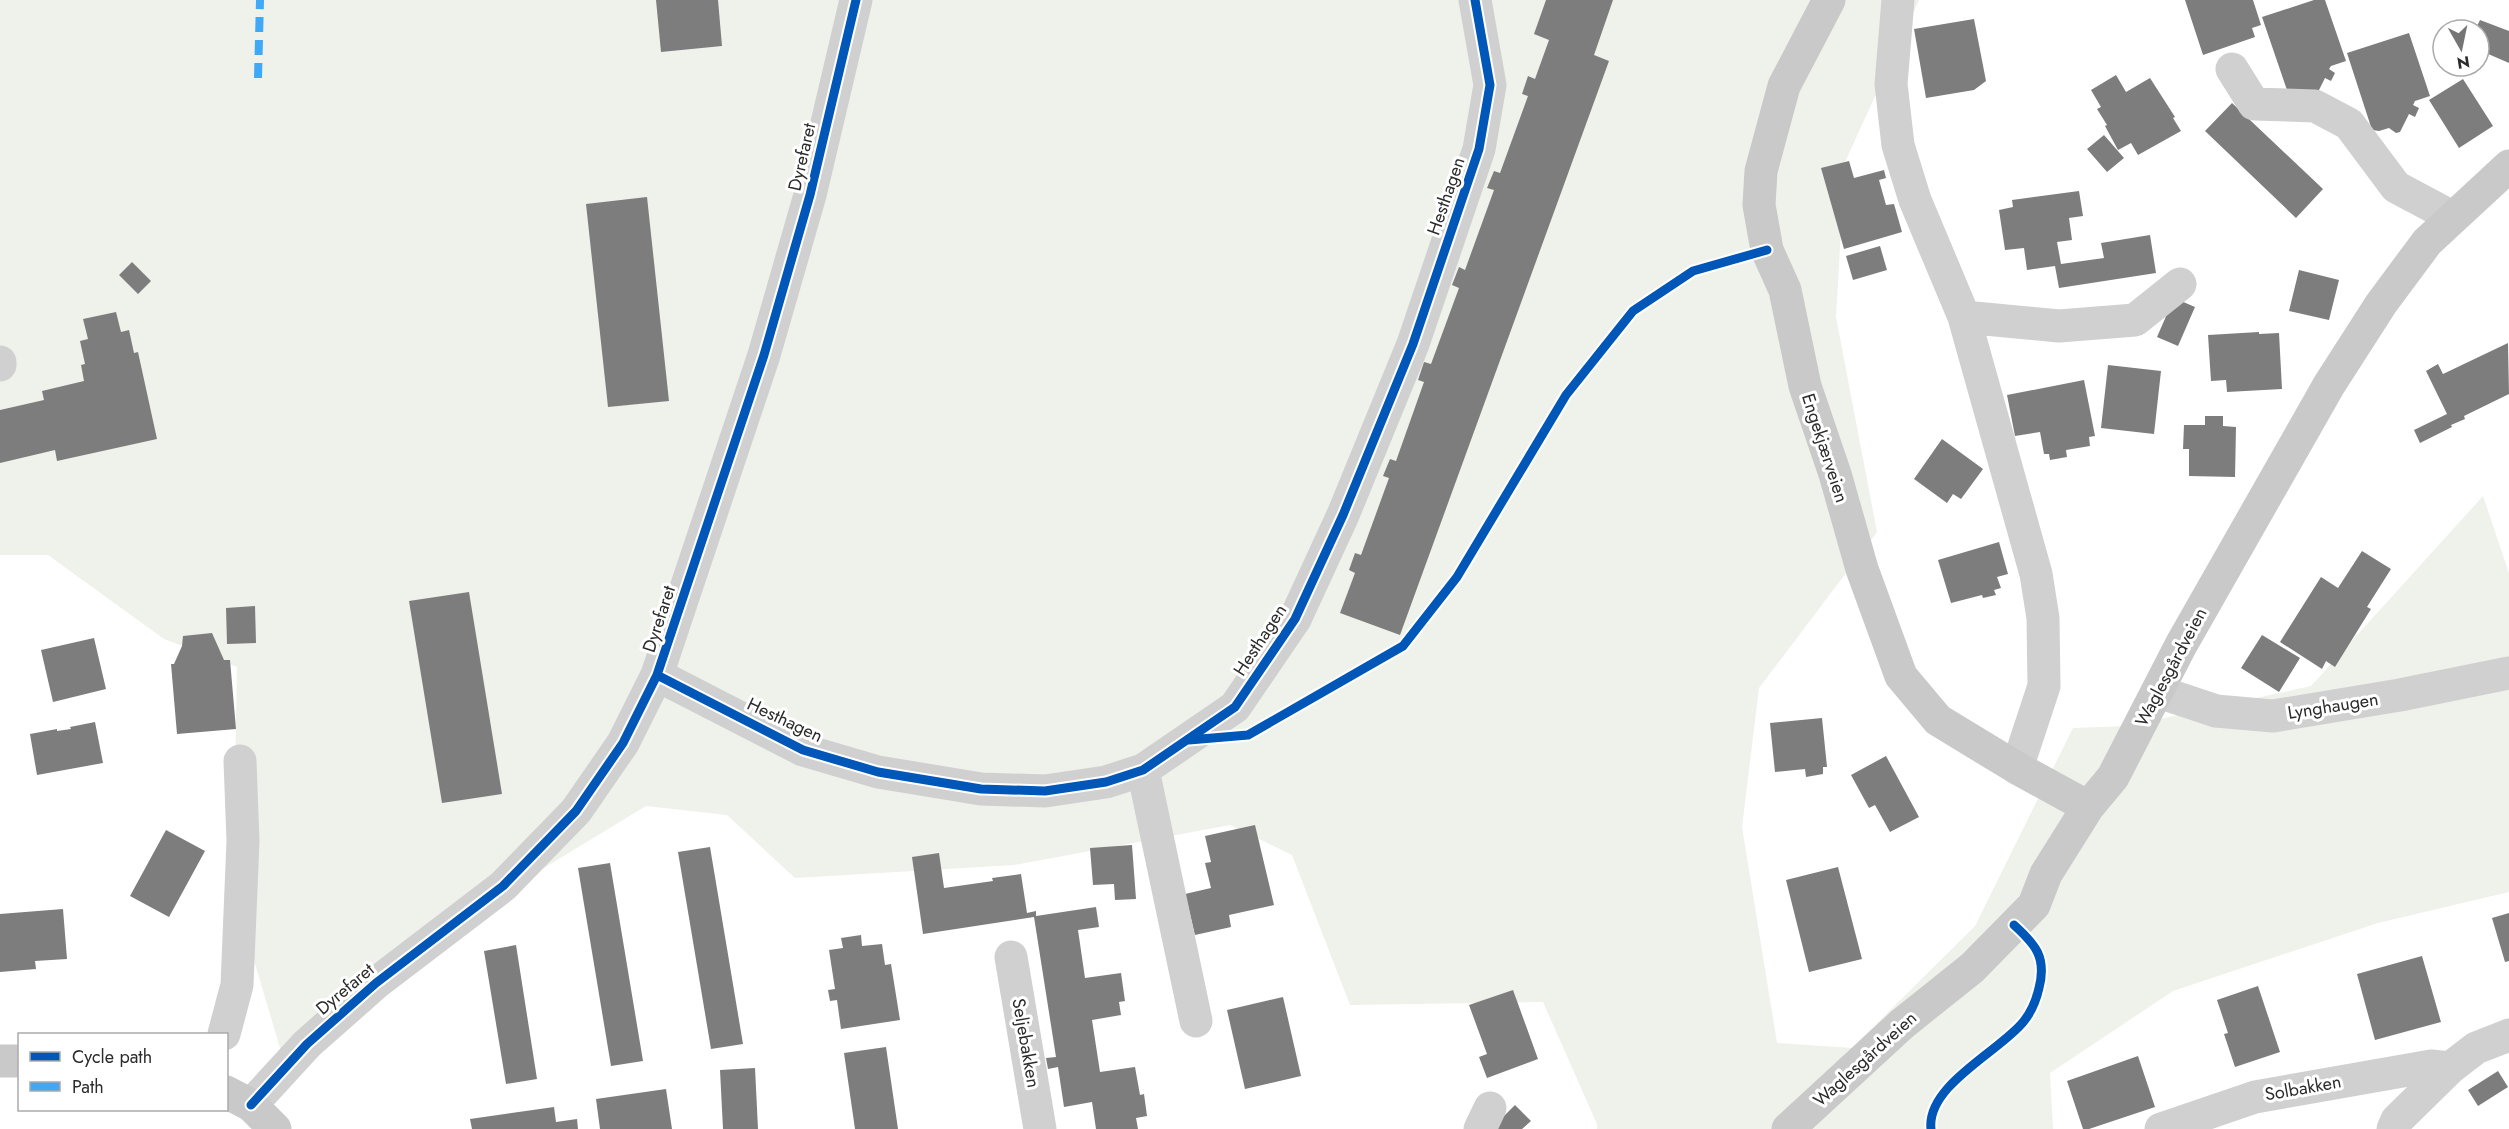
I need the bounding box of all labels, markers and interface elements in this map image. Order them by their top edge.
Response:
north arrow [2431,18,2491,78]
text: N [2455,50,2471,75]
street label: Dyrefaret [782,120,823,193]
street label: Hesthagen [1421,154,1471,238]
street label: Engekjærveien [1795,390,1855,506]
street label: Dyrefaret [636,582,682,656]
street label: Hesthagen [1227,599,1293,681]
street label: Waglesgårdveien [2129,603,2213,731]
street label: Lynghaugen [2286,686,2380,726]
street label: Hesthagen [743,691,827,749]
street label: Dyrefaret [310,956,380,1021]
street label: Seljebakken [1005,996,1047,1090]
street label: Waglesgårdveien [1807,1005,1923,1113]
legend [18,1033,228,1111]
text: Cycle path [72,1044,152,1070]
street label: Solbakken [2263,1069,2343,1107]
text: Path [72,1074,104,1100]

